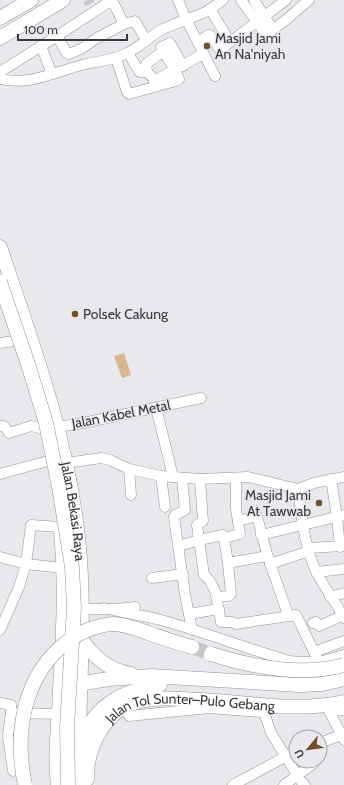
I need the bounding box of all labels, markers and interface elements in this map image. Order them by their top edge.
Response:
scale bar [18,16,127,42]
text: 100 m [24,22,58,37]
place label: Masjid Jami An Na'niyah [215,29,285,63]
marker: Masjid Jami An Na'niyah [202,41,212,51]
place label: Polsek Cakung [83,305,169,323]
marker: Polsek Cakung [70,309,80,319]
street label: Jalan Kabel Metal [69,395,173,433]
street label: Jalan Bekasi Raya [56,459,89,562]
place label: Masjid Jami At Tawwab [245,486,311,520]
marker: Masjid Jami At Tawwab [314,498,324,508]
street label: Jalan Tol Sunter–Pulo Gebang [100,689,276,728]
north arrow [288,729,328,769]
text: U [291,747,307,761]

